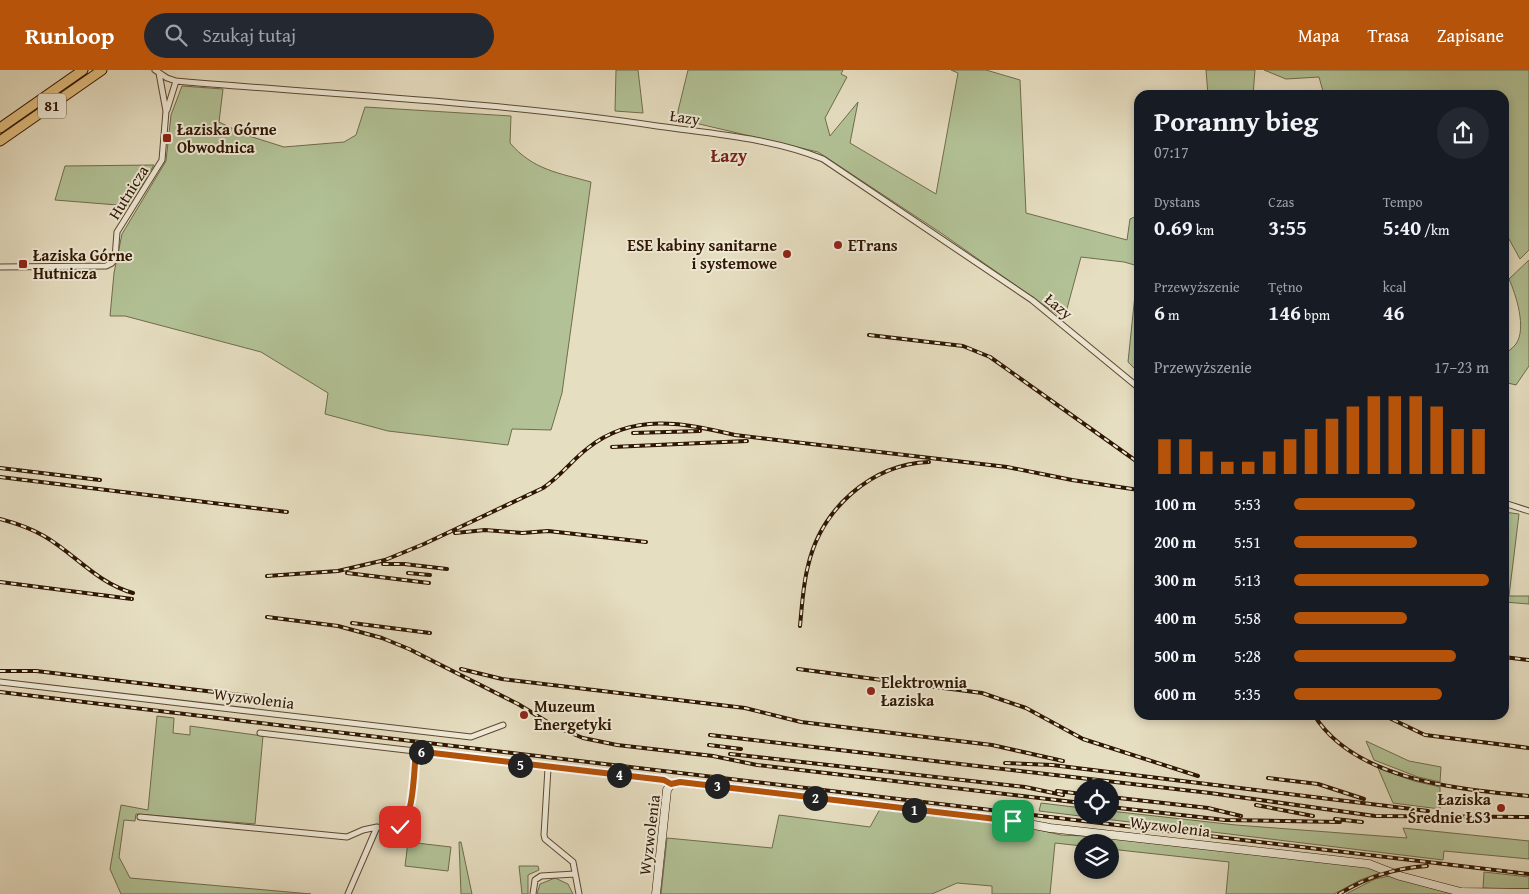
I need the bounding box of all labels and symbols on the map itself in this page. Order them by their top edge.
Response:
road number: 81 [38,94,66,118]
street label: Łazy [668,103,702,131]
place label: Łaziska Górne Obwodnica [177,117,277,159]
marker: Łaziska Górne Obwodnica [161,132,173,144]
district label: Łazy [711,142,748,169]
street label: Hutnicza [102,160,154,224]
place label: ESE kabiny sanitarne i systemowe [627,233,777,275]
place label: ETrans [848,233,898,257]
marker: ETrans [832,239,844,251]
place label: Łaziska Górne Hutnicza [33,243,133,285]
marker: ESE kabiny sanitarne i systemowe [781,248,793,260]
marker: Łaziska Górne Hutnicza [17,258,29,270]
street label: Łazy [1040,287,1078,325]
place label: Elektrownia Łaziska [881,670,968,712]
street label: Wyzwolenia [212,681,296,715]
marker: Elektrownia Łaziska [865,685,877,697]
place label: Muzeum Energetyki [534,694,612,736]
marker: Muzeum Energetyki [518,709,530,721]
pin: 6 [408,740,434,764]
pin: 5 [508,752,532,778]
pin: 4 [606,762,632,788]
pin: 3 [704,774,730,798]
pin: 2 [802,786,828,810]
place label: Łaziska Średnie ŁS3 [1408,787,1492,829]
street label: Wyzwolenia [632,793,666,877]
pin: 1 [902,798,926,822]
pin [992,800,1034,842]
marker: Łaziska Średnie ŁS3 [1495,802,1507,814]
pin [379,806,421,848]
street label: Wyzwolenia [1128,809,1212,843]

